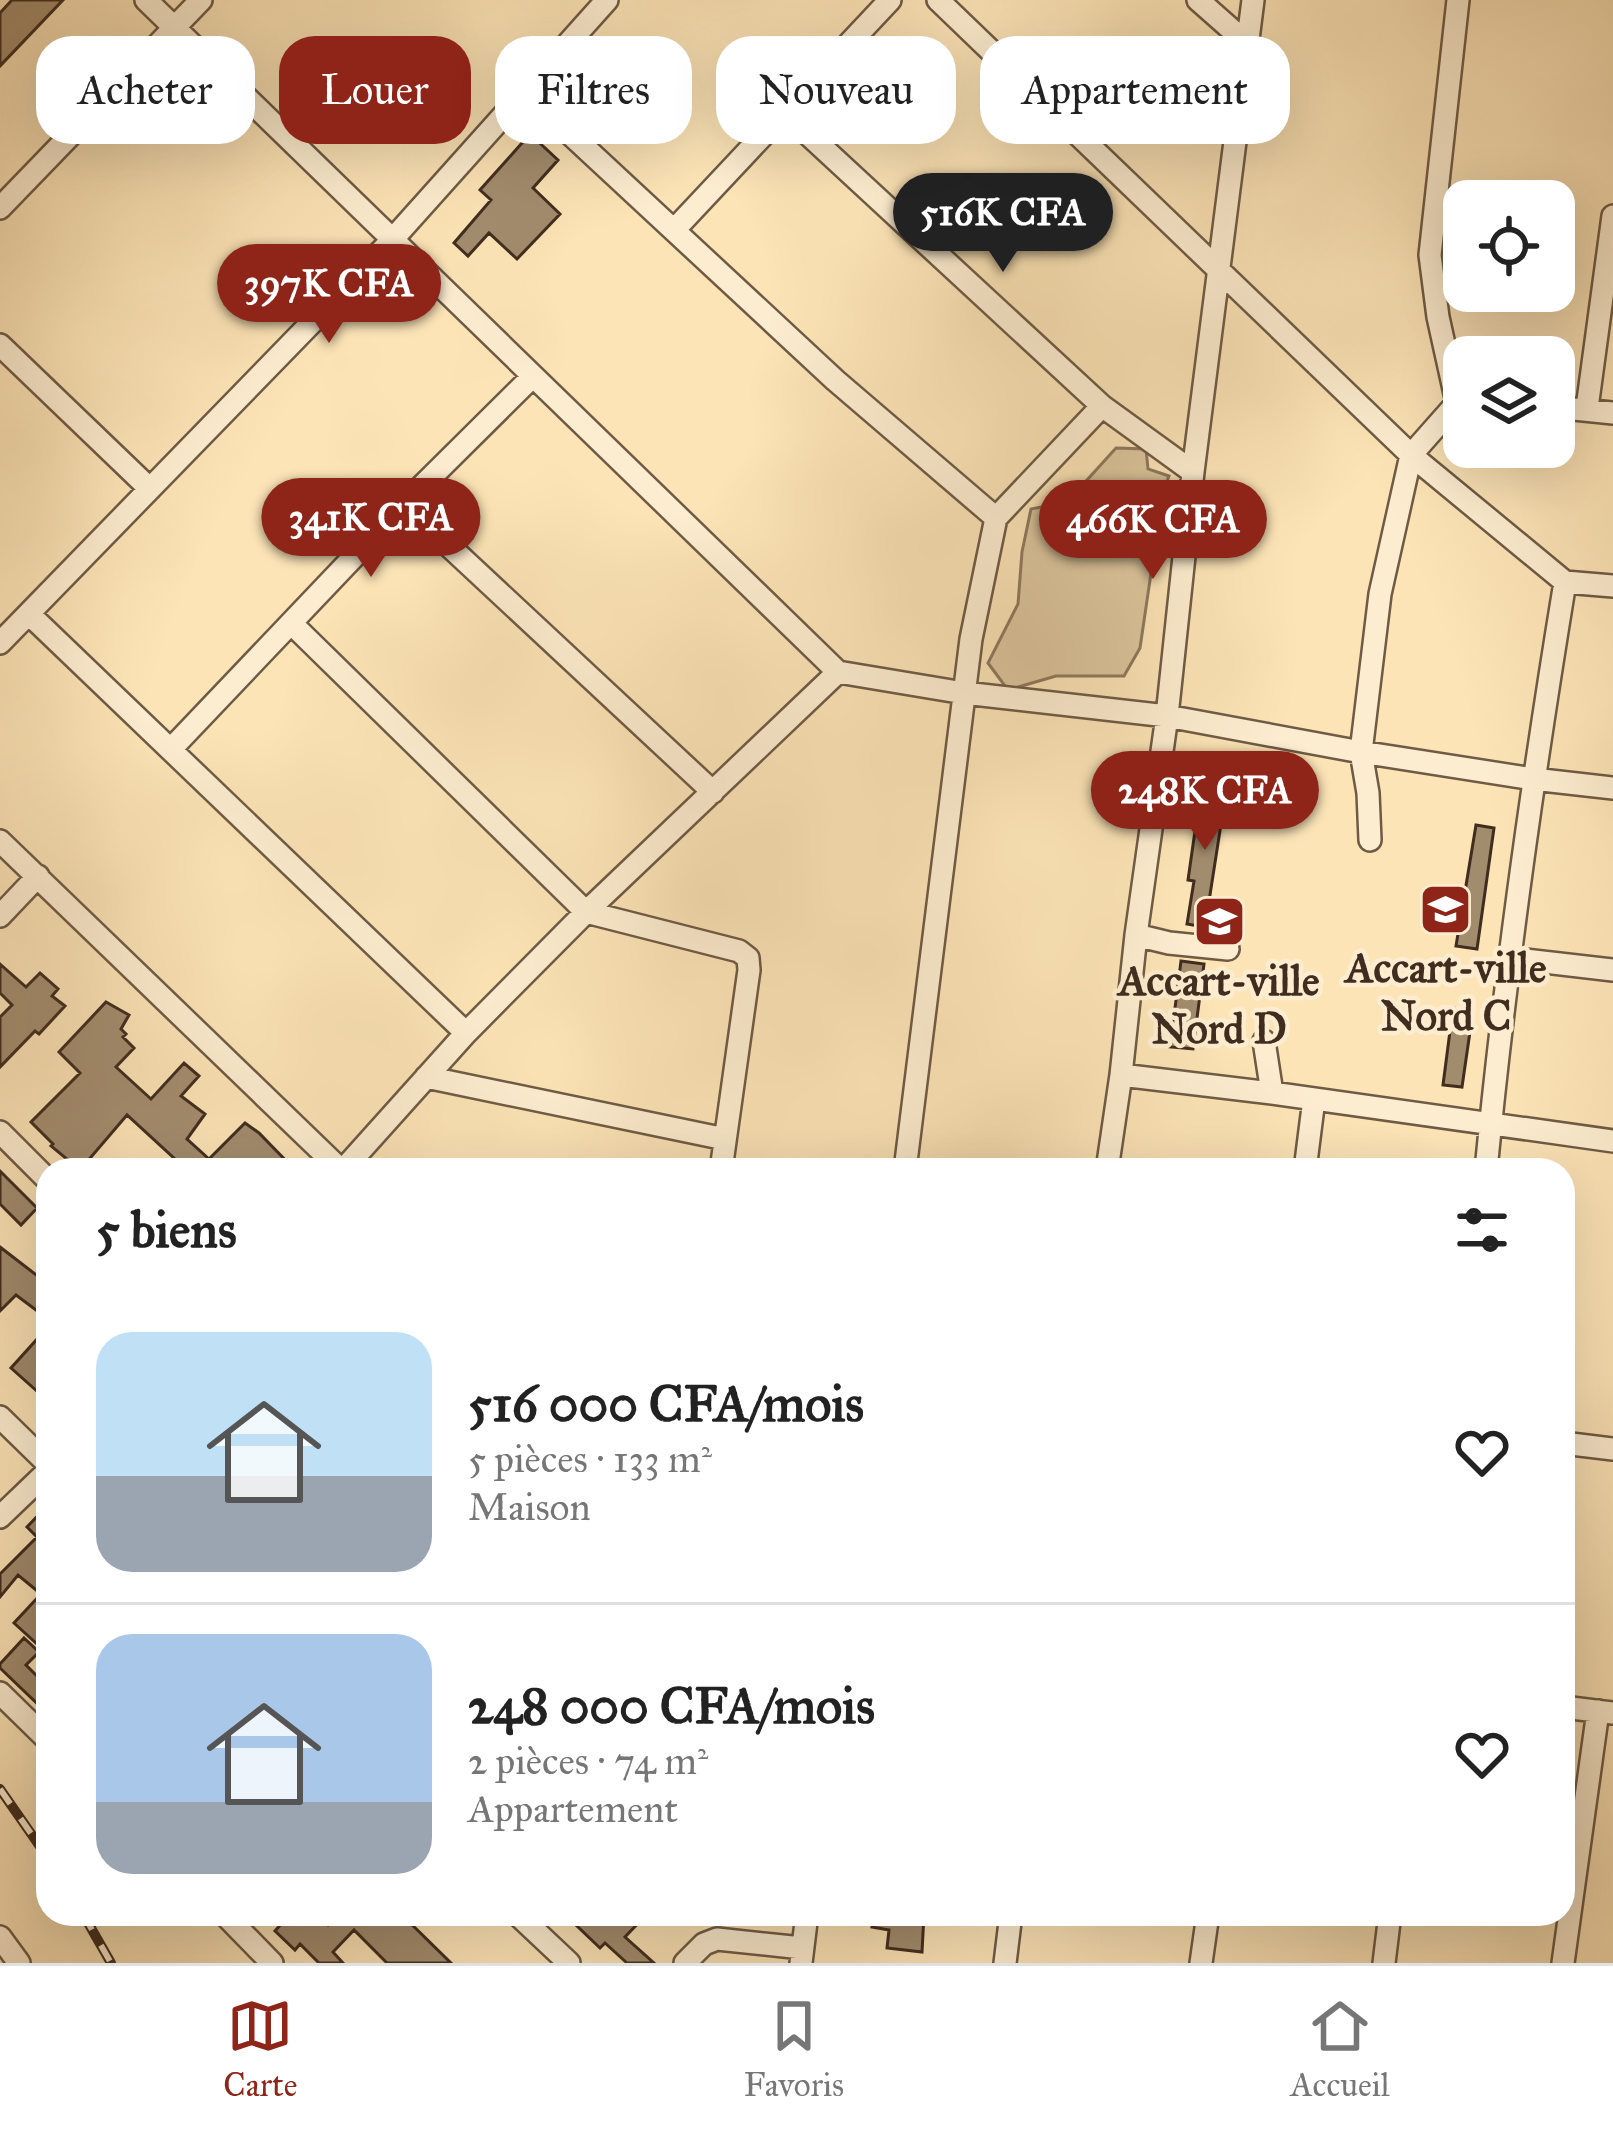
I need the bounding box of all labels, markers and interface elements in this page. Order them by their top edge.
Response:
chip: Acheter [36,36,255,144]
chip: Louer [279,36,471,144]
chip: Filtres [495,36,692,144]
chip: Nouveau [716,36,956,144]
chip: Appartement [980,36,1290,144]
pin: 516K CFA [879,173,1127,275]
map controls [1443,180,1575,468]
button: locate [1443,180,1575,312]
text: 516K CFA [920,188,1086,236]
pin: 397K CFA [205,244,453,346]
text: 397K CFA [244,259,414,307]
button: layers [1443,336,1575,468]
pin: 341K CFA [247,478,495,580]
pin: 466K CFA [1029,480,1277,582]
text: 341K CFA [288,493,454,541]
text: 466K CFA [1066,495,1240,543]
pin: 248K CFA [1081,751,1329,853]
text: 248K CFA [1118,766,1292,814]
school or university icon: Accart-ville Nord C [1418,881,1474,937]
school or university icon: Accart-ville Nord D [1191,894,1247,950]
place label: Accart-ville Nord C [1342,942,1547,1042]
place label: Accart-ville Nord D [1115,955,1320,1055]
icon: filters [1449,1197,1515,1263]
text: 5 biens [96,1199,237,1261]
text: 516 000 CFA/mois [468,1373,864,1435]
icon: home [192,1380,336,1524]
icon: heart [1449,1419,1515,1485]
text: 5 pièces · 133 m² [468,1435,712,1483]
text: Maison [468,1483,591,1531]
text: 248 000 CFA/mois [468,1675,875,1737]
icon: home [192,1682,336,1826]
icon: heart [1449,1721,1515,1787]
text: 2 pièces · 74 m² [468,1737,708,1785]
text: Appartement [468,1785,678,1833]
tab: Carte [223,1993,297,2105]
tab: Favoris [744,1993,844,2105]
tab: Accueil [1291,1993,1390,2105]

